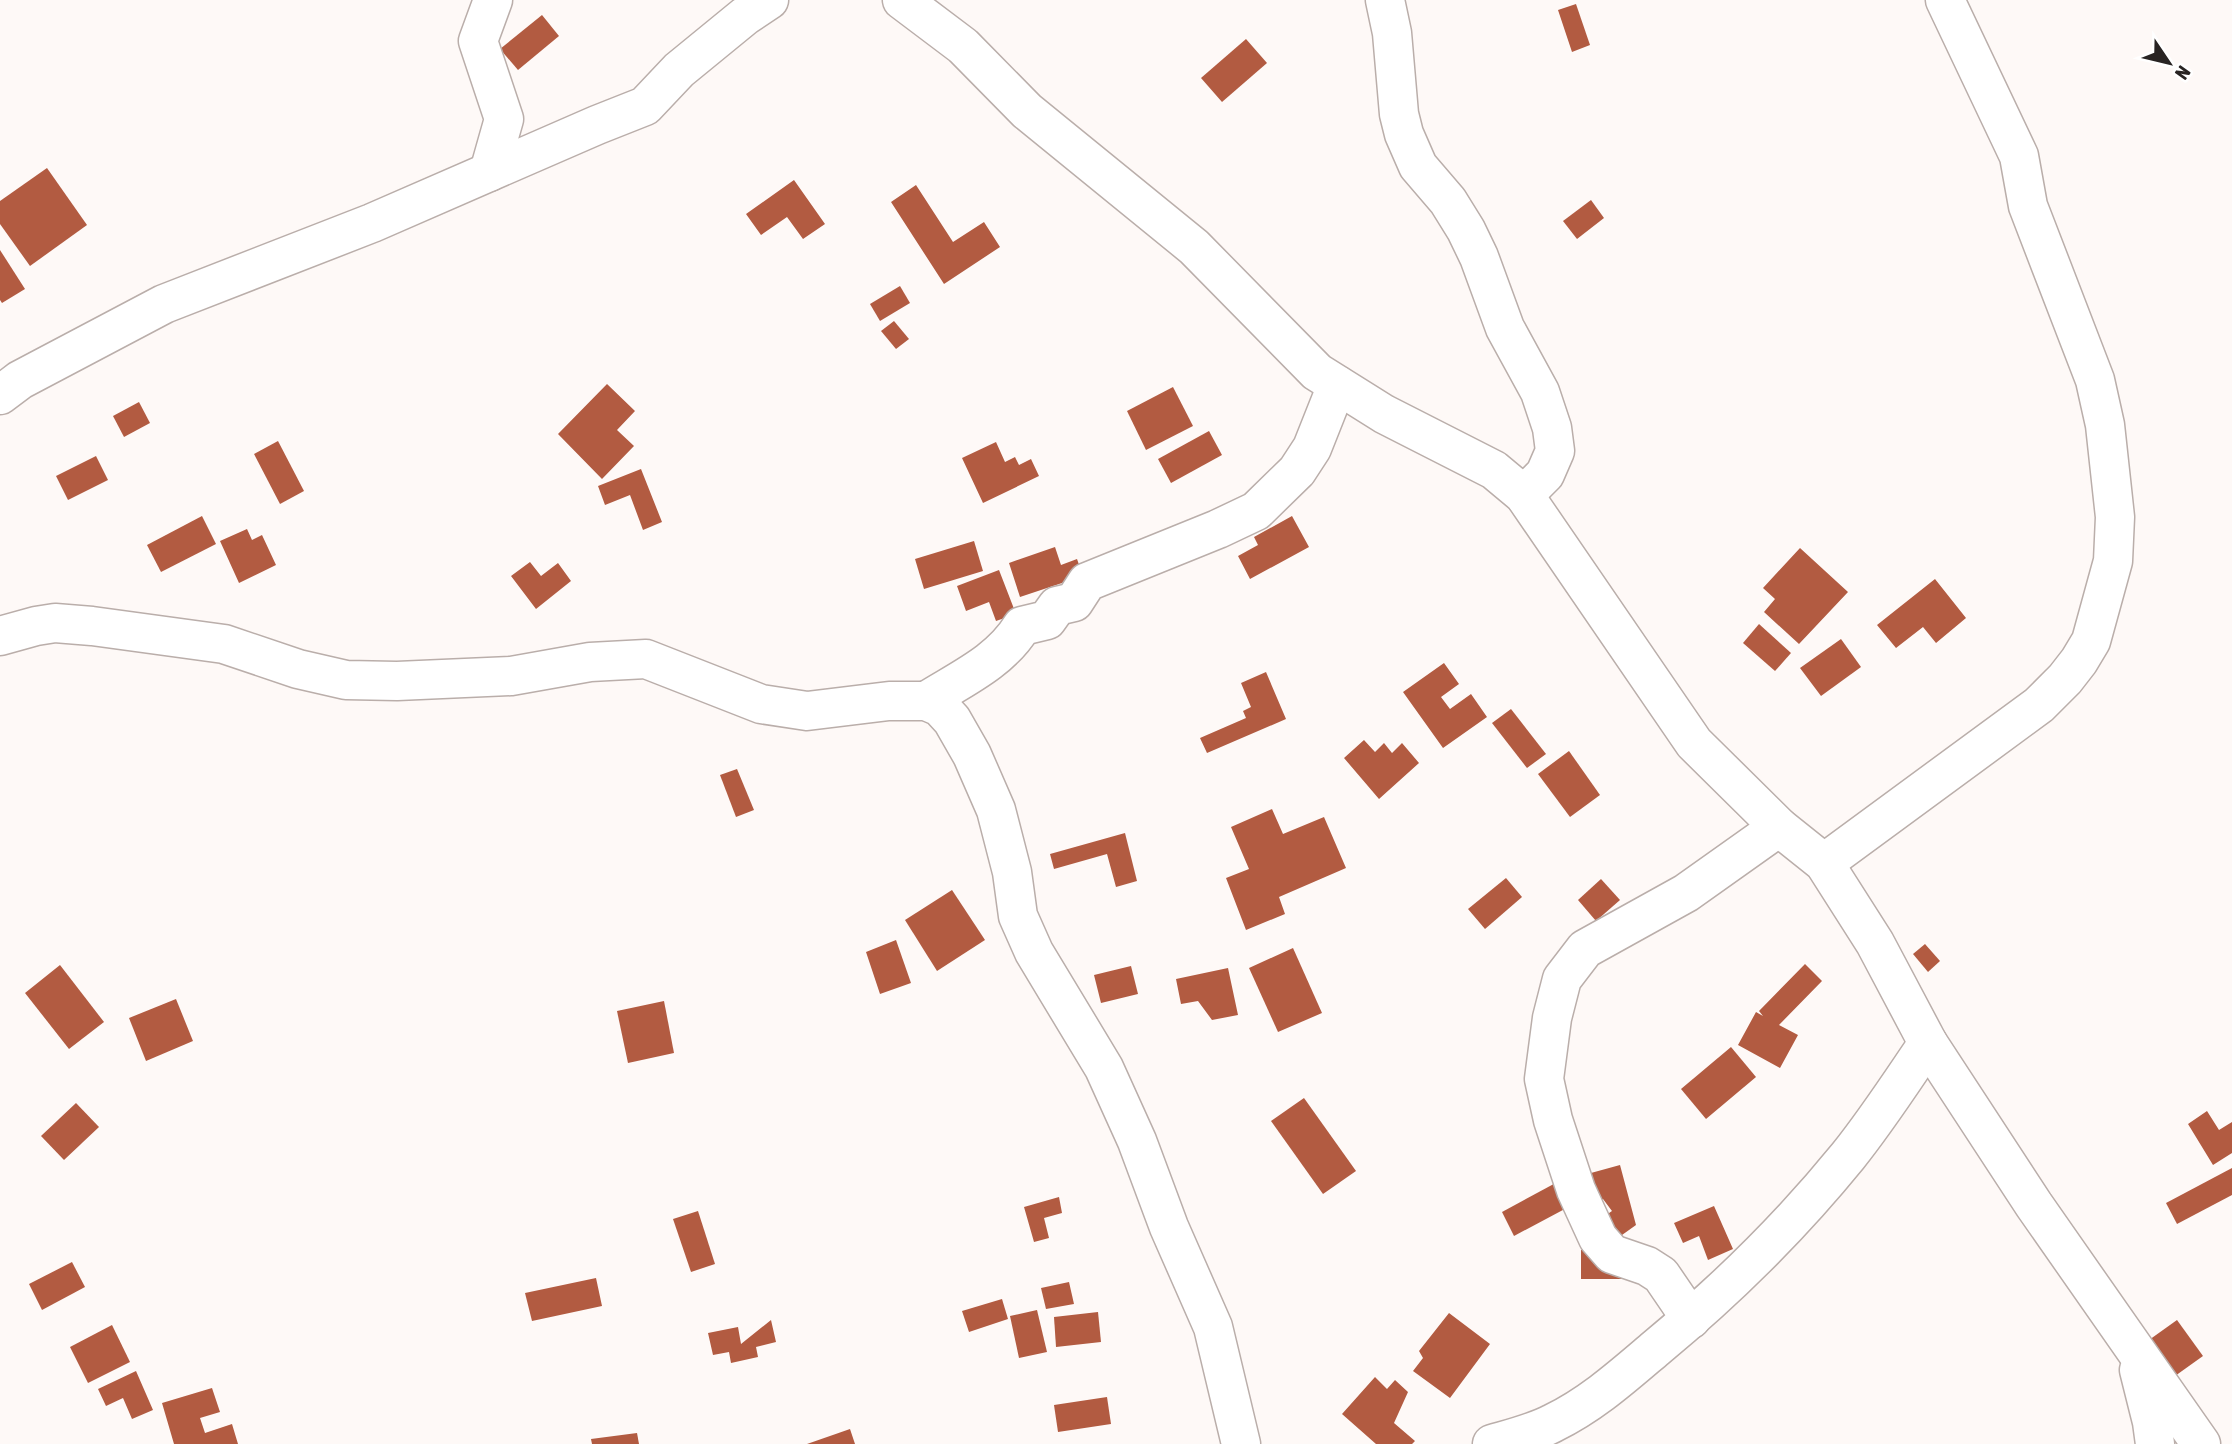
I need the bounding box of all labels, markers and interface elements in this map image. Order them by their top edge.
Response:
north arrow [2134,28,2204,98]
text: N [2171,62,2195,84]

